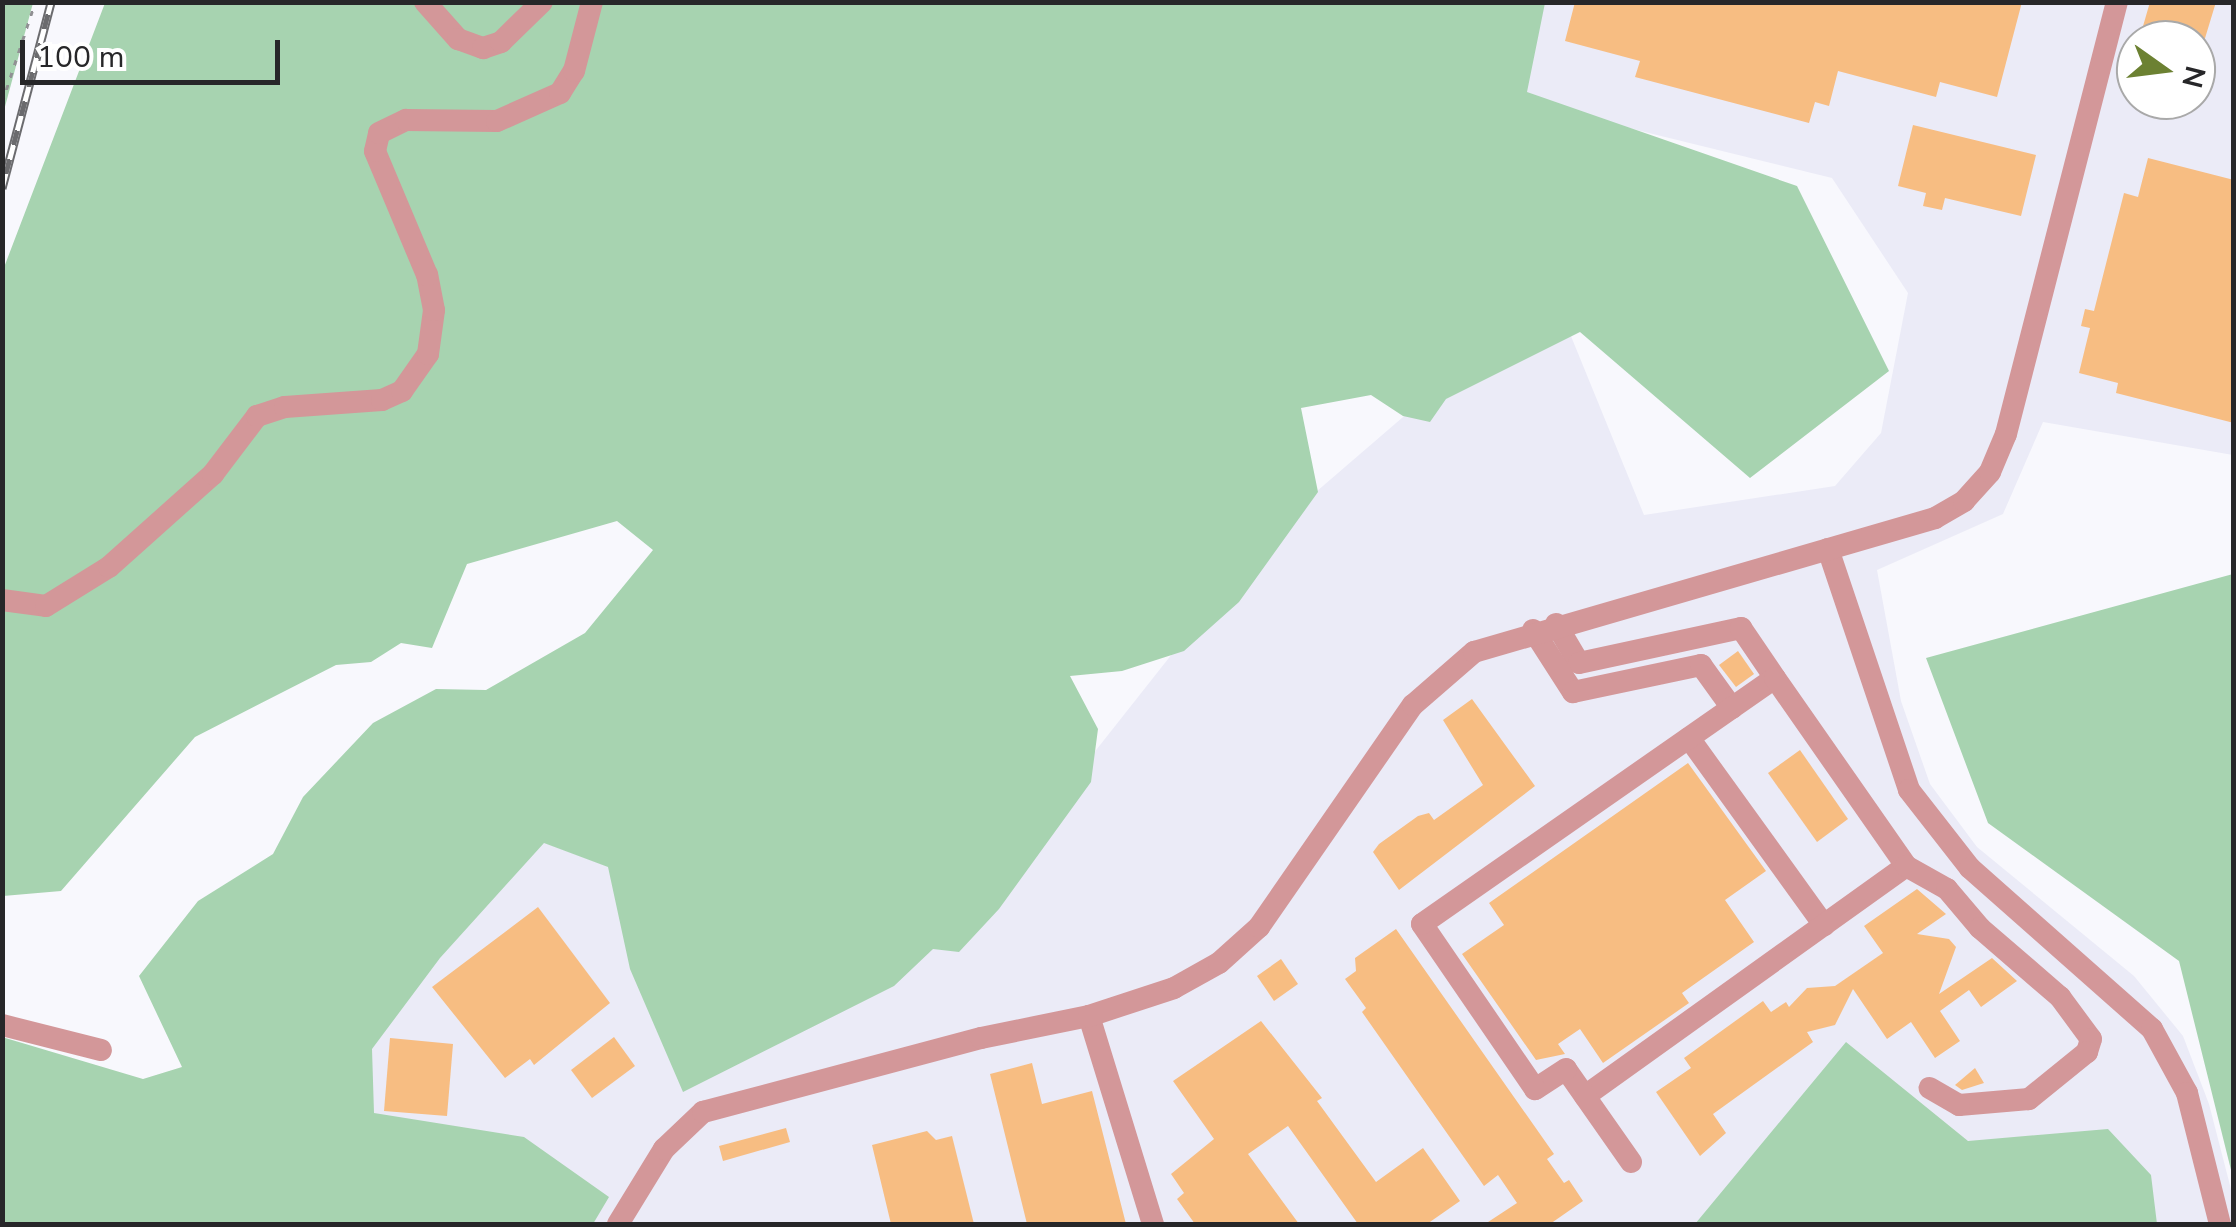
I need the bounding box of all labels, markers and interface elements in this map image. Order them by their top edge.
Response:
scale bar [25,20,285,82]
north arrow [2116,20,2216,120]
text: 100 m [37,37,124,78]
text: N [2172,62,2214,92]

